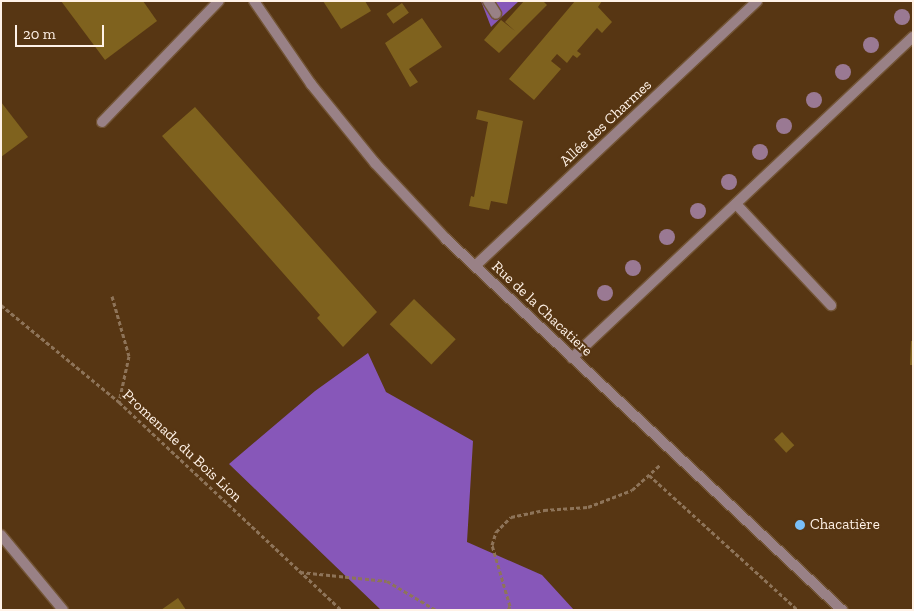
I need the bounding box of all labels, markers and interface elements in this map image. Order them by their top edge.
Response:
scale bar [18,15,106,47]
text: 20 m [23,25,56,43]
street label: Allée des Charmes [556,76,656,170]
street label: Rue de la Chacatiere [488,258,596,360]
street label: Promenade du Bois Lion [119,386,245,506]
place label: Chacatière [810,516,880,534]
marker: Chacatière [794,519,806,531]

